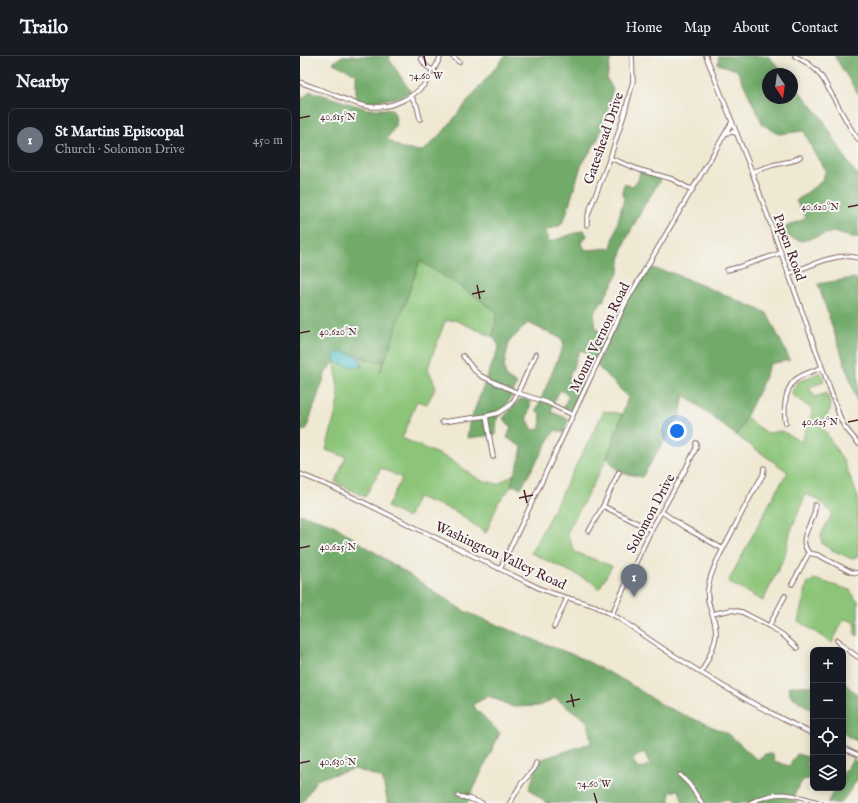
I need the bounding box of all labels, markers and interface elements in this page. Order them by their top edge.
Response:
text: Trailo [20,16,68,40]
text: Home [626,19,662,37]
text: Map [684,19,711,37]
text: About [733,19,769,37]
text: Contact [791,19,838,37]
north arrow [762,68,798,104]
text: 74.60°W [409,70,443,83]
text: Nearby [16,72,69,93]
street label: Gateshead Drive [580,89,628,187]
text: 40.615°N [320,111,356,124]
text: St Martins Episcopal [55,122,184,141]
text: 1 [28,132,32,149]
text: 450 m [253,132,283,149]
text: Church · Solomon Drive [55,141,185,158]
text: 40.620°N [801,201,839,214]
street label: Papen Road [769,211,810,284]
street label: Mount Vernon Road [565,279,635,395]
text: 40.620°N [319,326,357,339]
text: 40.625°N [802,416,838,429]
your location [667,421,687,441]
street label: Solomon Drive [622,470,680,556]
street label: Washington Valley Road [432,518,569,594]
text: 40.625°N [320,541,356,554]
pin: 1 [621,564,647,597]
map controls [810,647,846,791]
button: + [810,647,846,683]
button: − [810,683,846,719]
button: locate [810,719,846,755]
button: layers [810,755,846,791]
text: 40.630°N [320,756,357,769]
text: 74.60°W [577,778,611,791]

